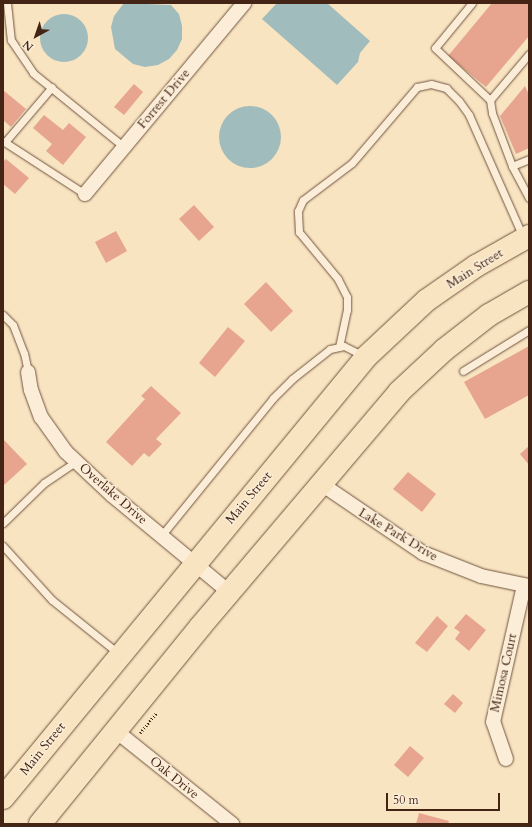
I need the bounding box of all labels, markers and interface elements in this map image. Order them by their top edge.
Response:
north arrow [16,16,56,56]
text: N [19,37,36,54]
street label: Forrest Drive [134,66,194,132]
street label: Main Street [444,246,506,292]
street label: Overlake Drive [76,460,150,528]
street label: Main Street [223,469,275,527]
street label: Lake Park Drive [356,505,440,565]
street label: Mimosa Court [487,632,521,714]
street label: Main Street [17,719,69,779]
street label: Oak Drive [146,753,202,803]
scale bar [388,785,502,811]
text: 50 m [393,792,419,808]

